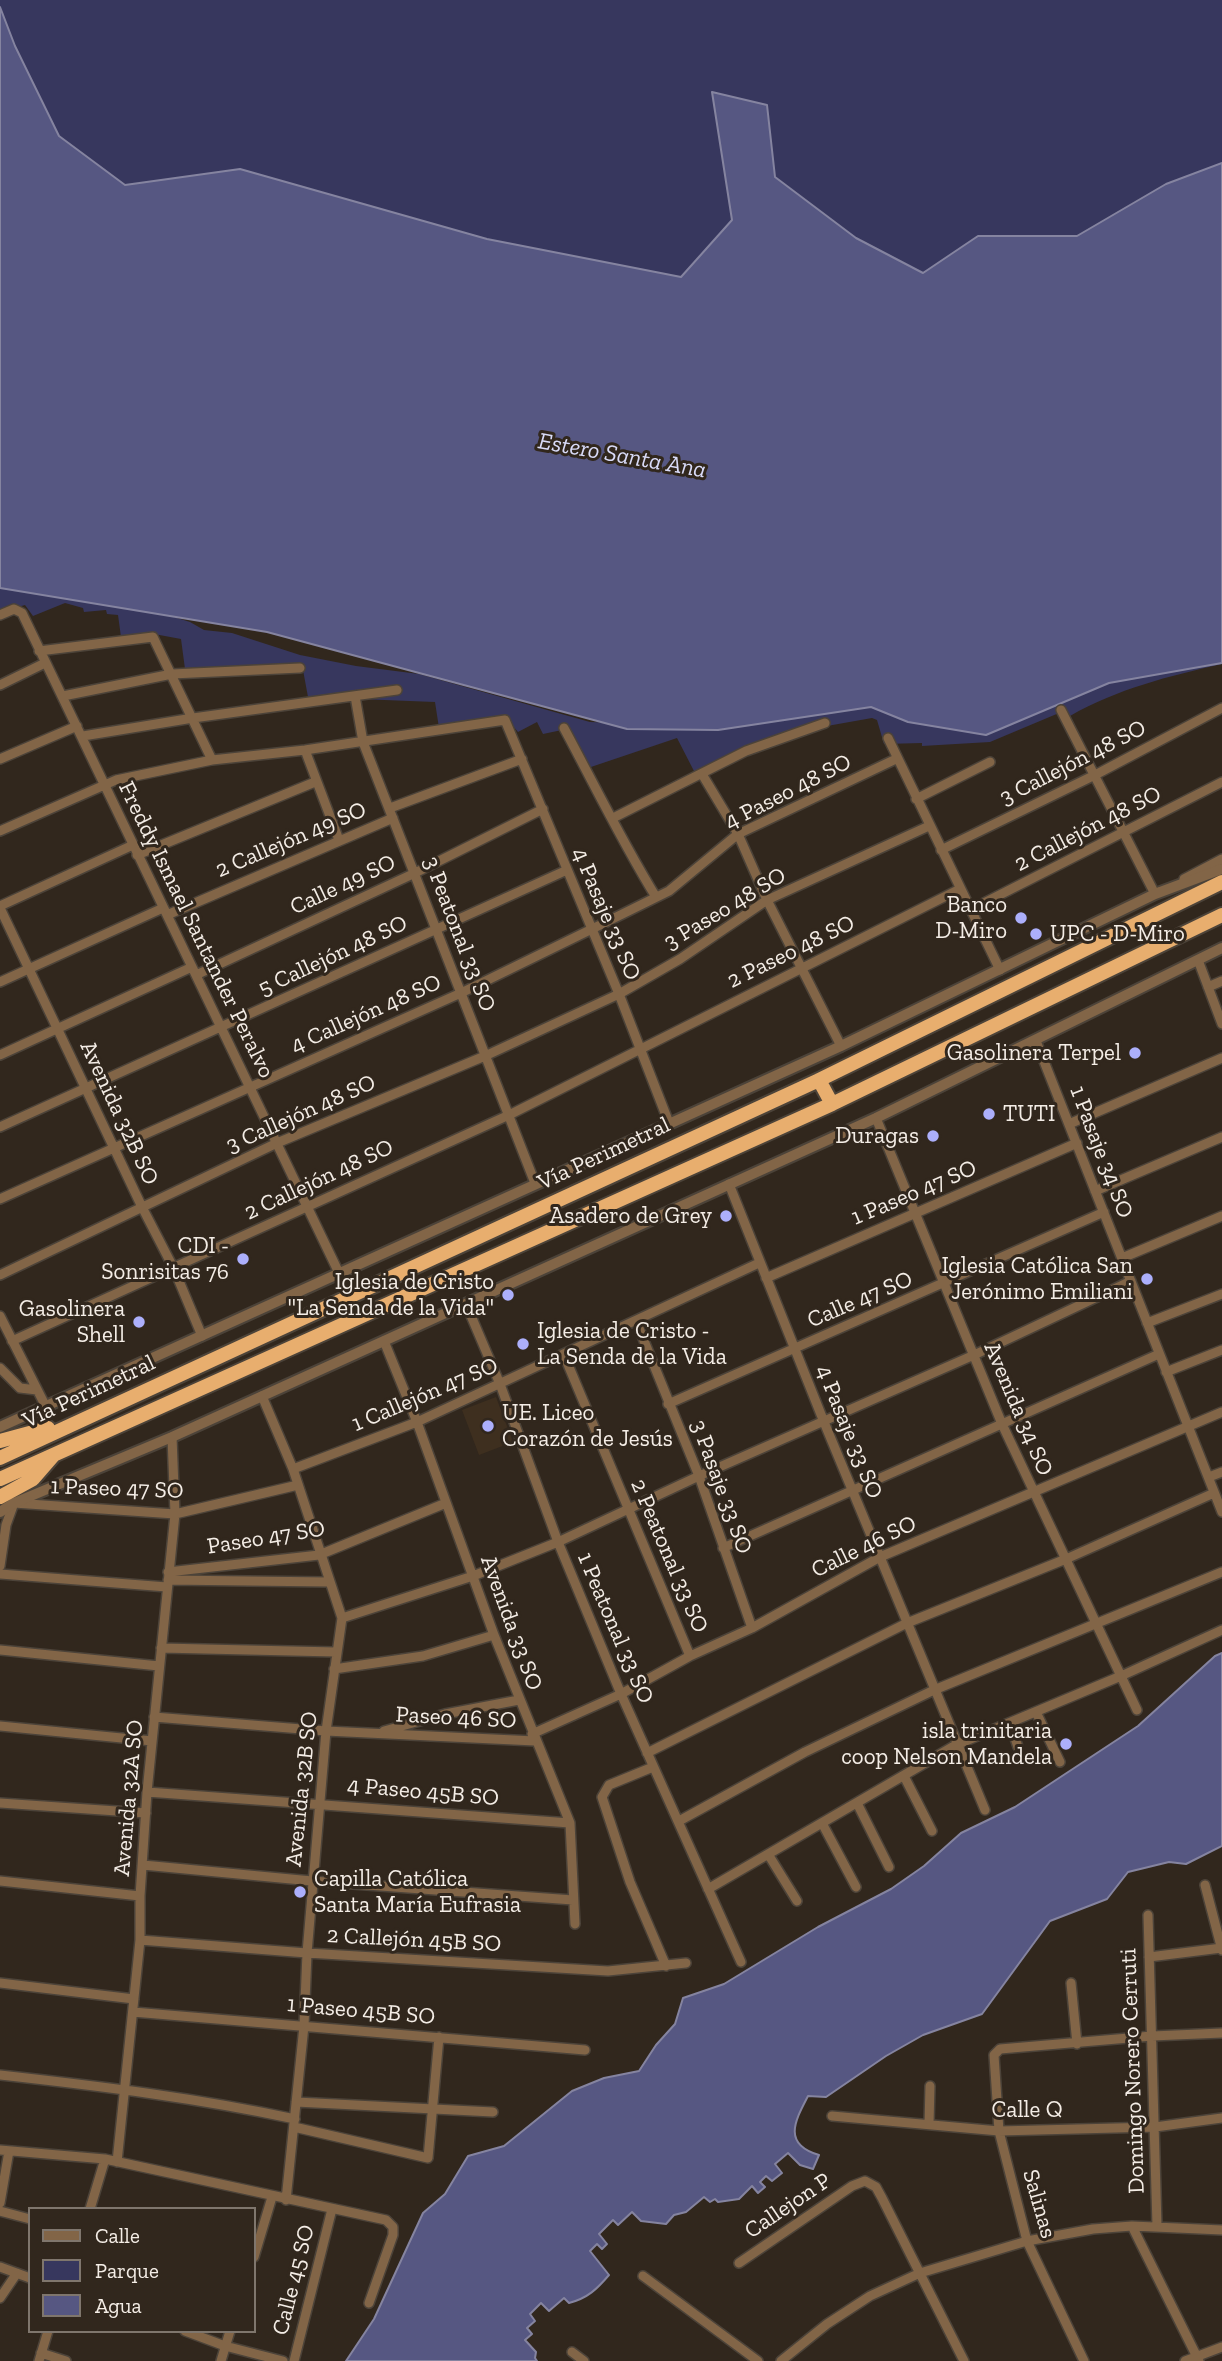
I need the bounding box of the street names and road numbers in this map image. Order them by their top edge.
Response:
street label: 3 Callejón 48 SO [995,714,1151,812]
street label: 4 Paseo 48 SO [720,748,856,836]
street label: Freddy Ismael Santander Peralvo [112,777,280,1083]
street label: 2 Callejón 48 SO [1010,780,1166,878]
street label: 2 Callejón 49 SO [212,796,370,884]
street label: 4 Pasaje 33 SO [566,843,646,985]
street label: Calle 49 SO [286,849,400,921]
street label: 3 Peatonal 33 SO [417,853,501,1015]
street label: 3 Paseo 48 SO [659,862,791,956]
street label: 5 Callejón 48 SO [254,909,412,1003]
street label: 2 Paseo 48 SO [723,909,859,995]
street label: 4 Callejón 48 SO [287,969,445,1059]
street label: Avenida 32B SO [74,1037,164,1189]
street label: 3 Callejón 48 SO [222,1069,380,1159]
street label: 1 Pasaje 34 SO [1063,1082,1139,1222]
street label: Vía Perimetral [533,1111,675,1197]
street label: 2 Callejón 48 SO [240,1133,398,1227]
street label: 1 Paseo 47 SO [847,1154,981,1232]
street label: Calle 47 SO [803,1266,917,1334]
street label: Avenida 34 SO [977,1338,1059,1480]
street label: Vía Perimetral [18,1349,160,1435]
street label: 1 Callejón 47 SO [348,1352,502,1438]
street label: 4 Pasaje 33 SO [810,1361,888,1503]
street label: 3 Pasaje 33 SO [684,1416,758,1558]
street label: 1 Paseo 47 SO [50,1473,184,1505]
street label: 2 Peatonal 33 SO [624,1475,714,1637]
street label: Calle 46 SO [807,1510,921,1584]
street label: Paseo 47 SO [205,1515,327,1561]
street label: 1 Peatonal 33 SO [571,1548,659,1708]
street label: Avenida 33 SO [474,1552,548,1694]
street label: Paseo 46 SO [395,1701,517,1735]
street label: Avenida 32B SO [280,1710,324,1868]
street label: Avenida 32A SO [108,1719,150,1877]
street label: 4 Paseo 45B SO [346,1772,500,1812]
street label: 2 Callejón 45B SO [326,1922,502,1958]
street label: Domingo Norero Cerruti [1115,1948,1151,2194]
street label: 1 Paseo 45B SO [286,1991,436,2031]
street label: Calle Q [991,2096,1063,2124]
street label: Salinas [1016,2166,1062,2242]
street label: Callejon P [740,2167,836,2245]
street label: Calle 45 SO [267,2222,321,2338]

